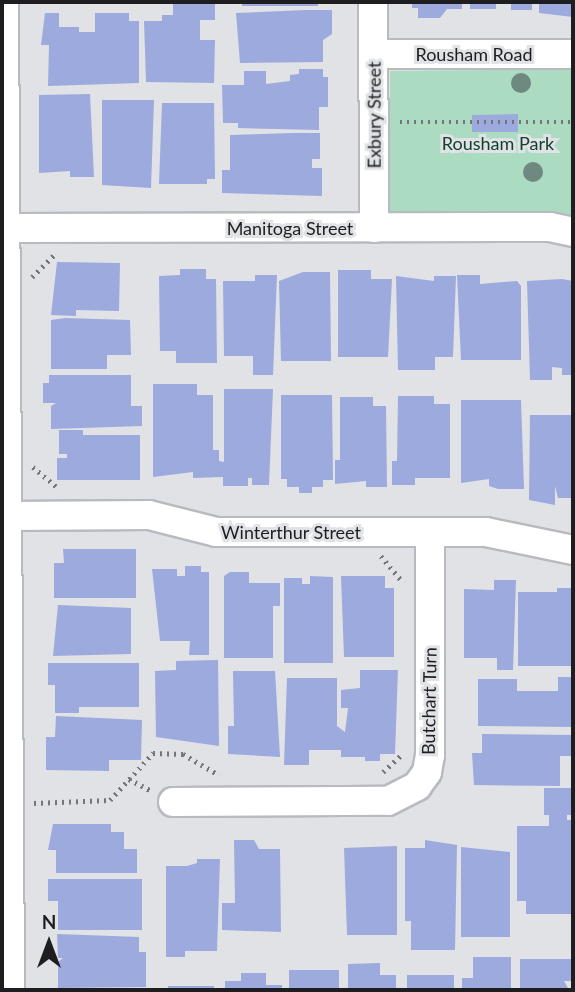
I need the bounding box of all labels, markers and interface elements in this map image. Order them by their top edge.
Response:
street label: Rousham Road [415,43,533,65]
street label: Exbury Street [363,61,385,169]
park label: Rousham Park [442,132,554,154]
street label: Manitoga Street [227,217,353,239]
street label: Winterthur Street [221,521,361,543]
street label: Butchart Turn [417,647,441,755]
north arrow [14,908,84,978]
text: N [42,910,56,933]

